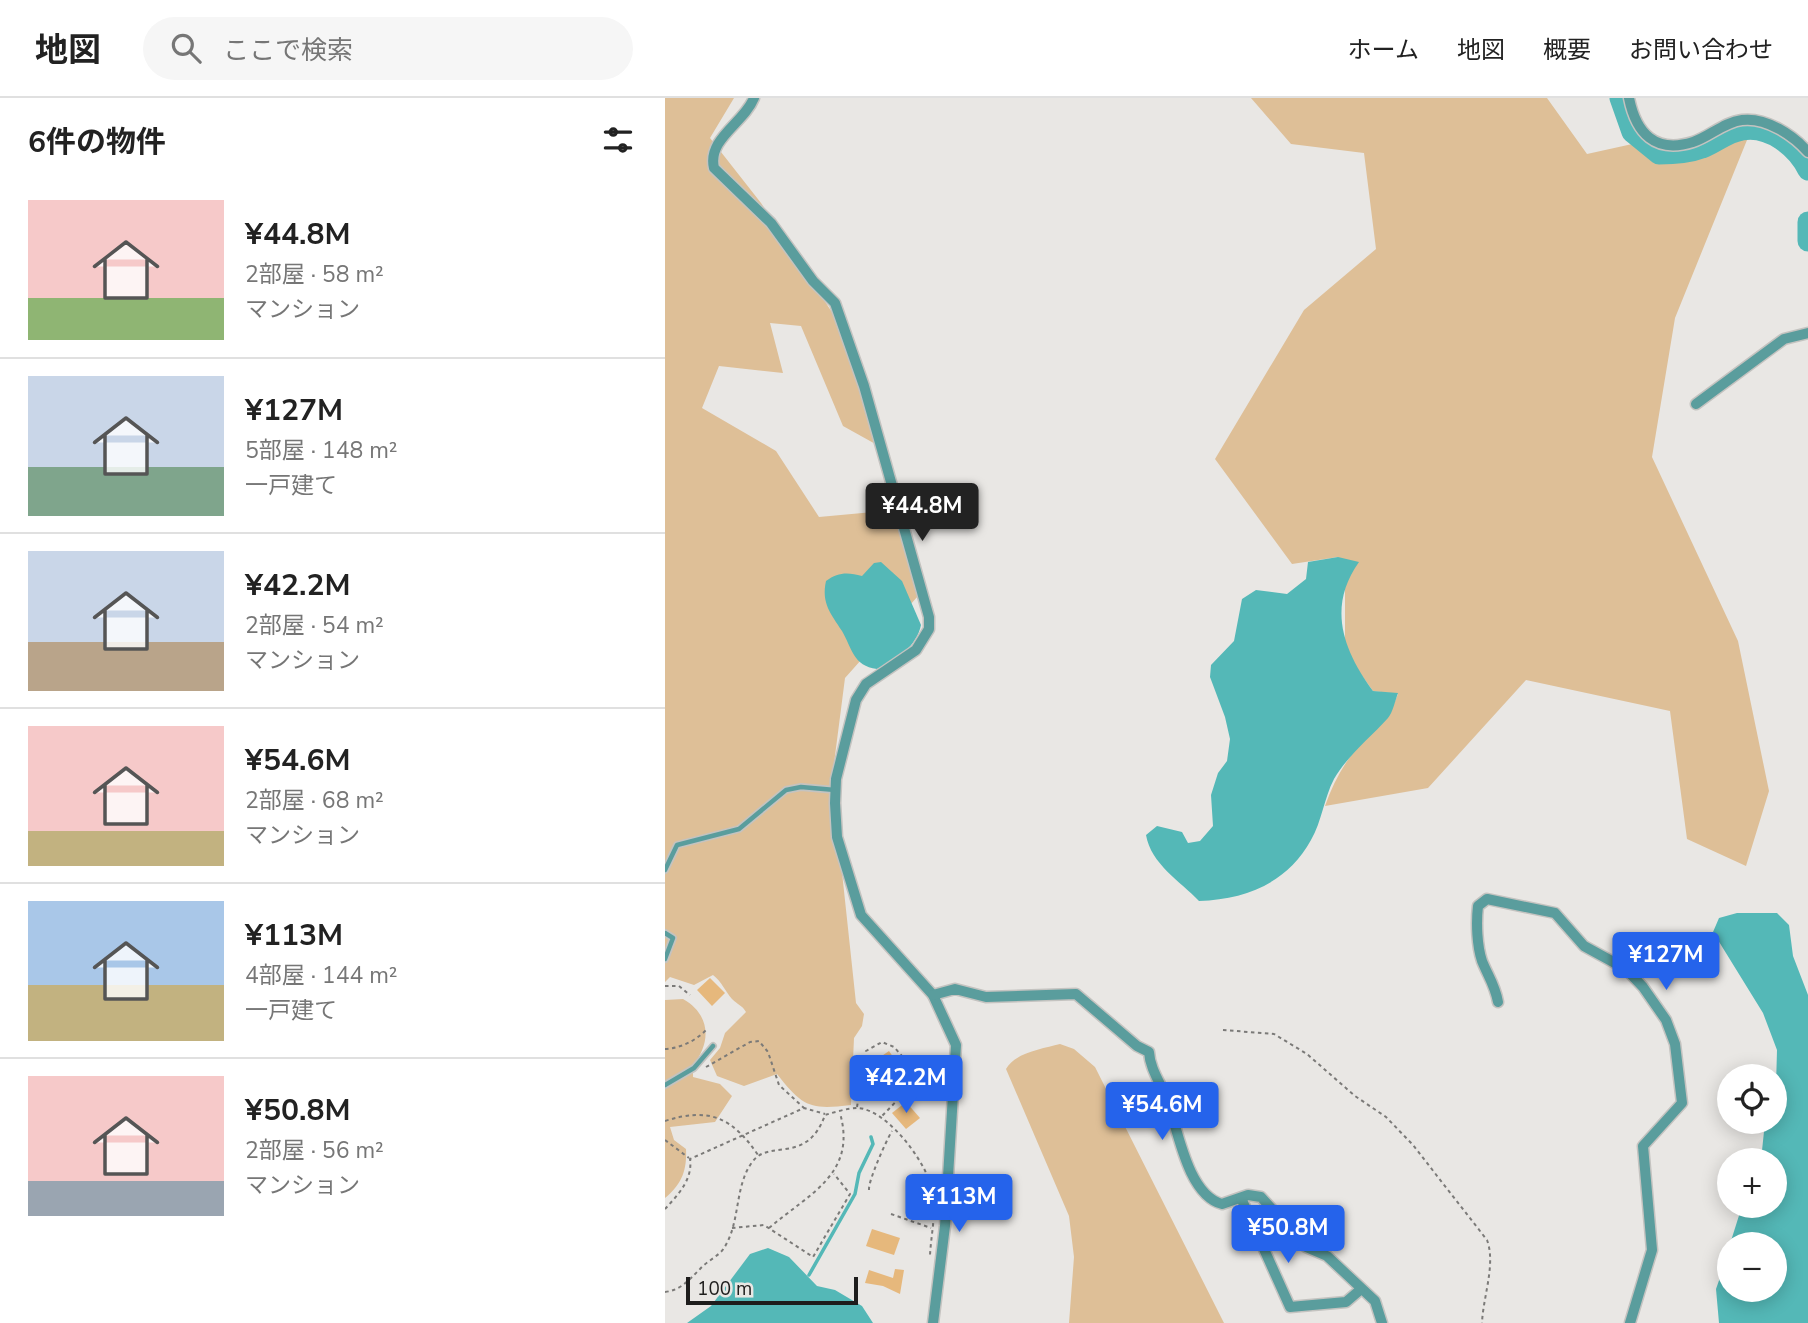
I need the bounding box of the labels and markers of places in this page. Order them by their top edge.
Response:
pin: ¥44.8M [865,484,979,543]
pin: ¥127M [1617,932,1715,992]
pin: ¥42.2M [849,1056,963,1115]
pin: ¥54.6M [1105,1082,1219,1142]
pin: ¥113M [910,1174,1008,1234]
pin: ¥50.8M [1231,1206,1345,1265]

